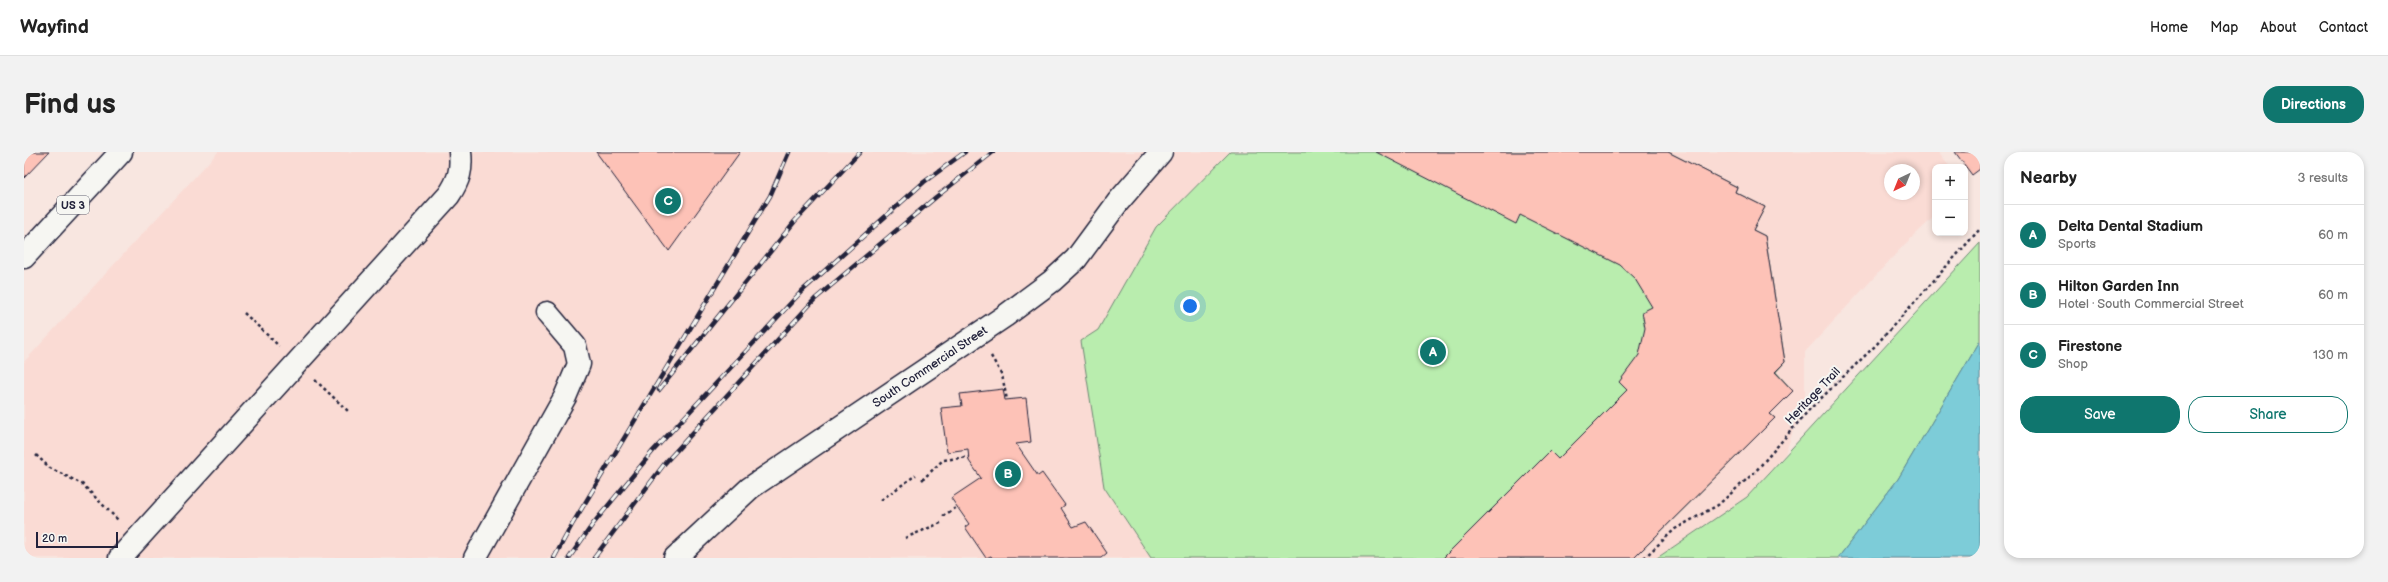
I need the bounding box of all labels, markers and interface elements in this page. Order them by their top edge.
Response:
text: Wayfind [20,16,89,39]
text: Home [2150,19,2188,36]
text: Map [2210,19,2238,36]
text: About [2260,19,2297,36]
text: Contact [2319,19,2368,36]
button: Directions [2263,86,2364,123]
text: Find us [24,88,116,121]
north arrow [1884,164,1920,200]
map controls [1932,164,1968,236]
button: + [1932,164,1968,200]
text: Nearby [2020,168,2077,188]
text: 3 results [2297,170,2348,186]
pin: C [655,186,681,216]
road number: US 3 [57,196,89,214]
button: − [1932,200,1968,236]
text: Delta Dental Stadium [2058,217,2203,236]
text: A [2029,227,2037,243]
text: 60 m [2318,227,2348,243]
text: Sports [2058,236,2096,252]
text: Hilton Garden Inn [2058,277,2179,296]
text: B [2028,287,2038,303]
text: 60 m [2318,287,2348,303]
your location [1180,296,1200,316]
text: Hotel · South Commercial Street [2058,296,2244,312]
street label: South Commercial Street [870,323,991,411]
pin: A [1420,337,1446,367]
text: Firestone [2058,337,2122,356]
text: C [2028,347,2038,363]
text: 130 m [2313,347,2348,363]
text: Shop [2058,356,2088,372]
street label: Heritage Trail [1782,365,1844,427]
button: Save [2020,396,2180,433]
button: Share [2188,396,2348,433]
pin: B [995,459,1021,489]
scale bar [36,530,118,549]
text: 20 m [42,532,67,545]

